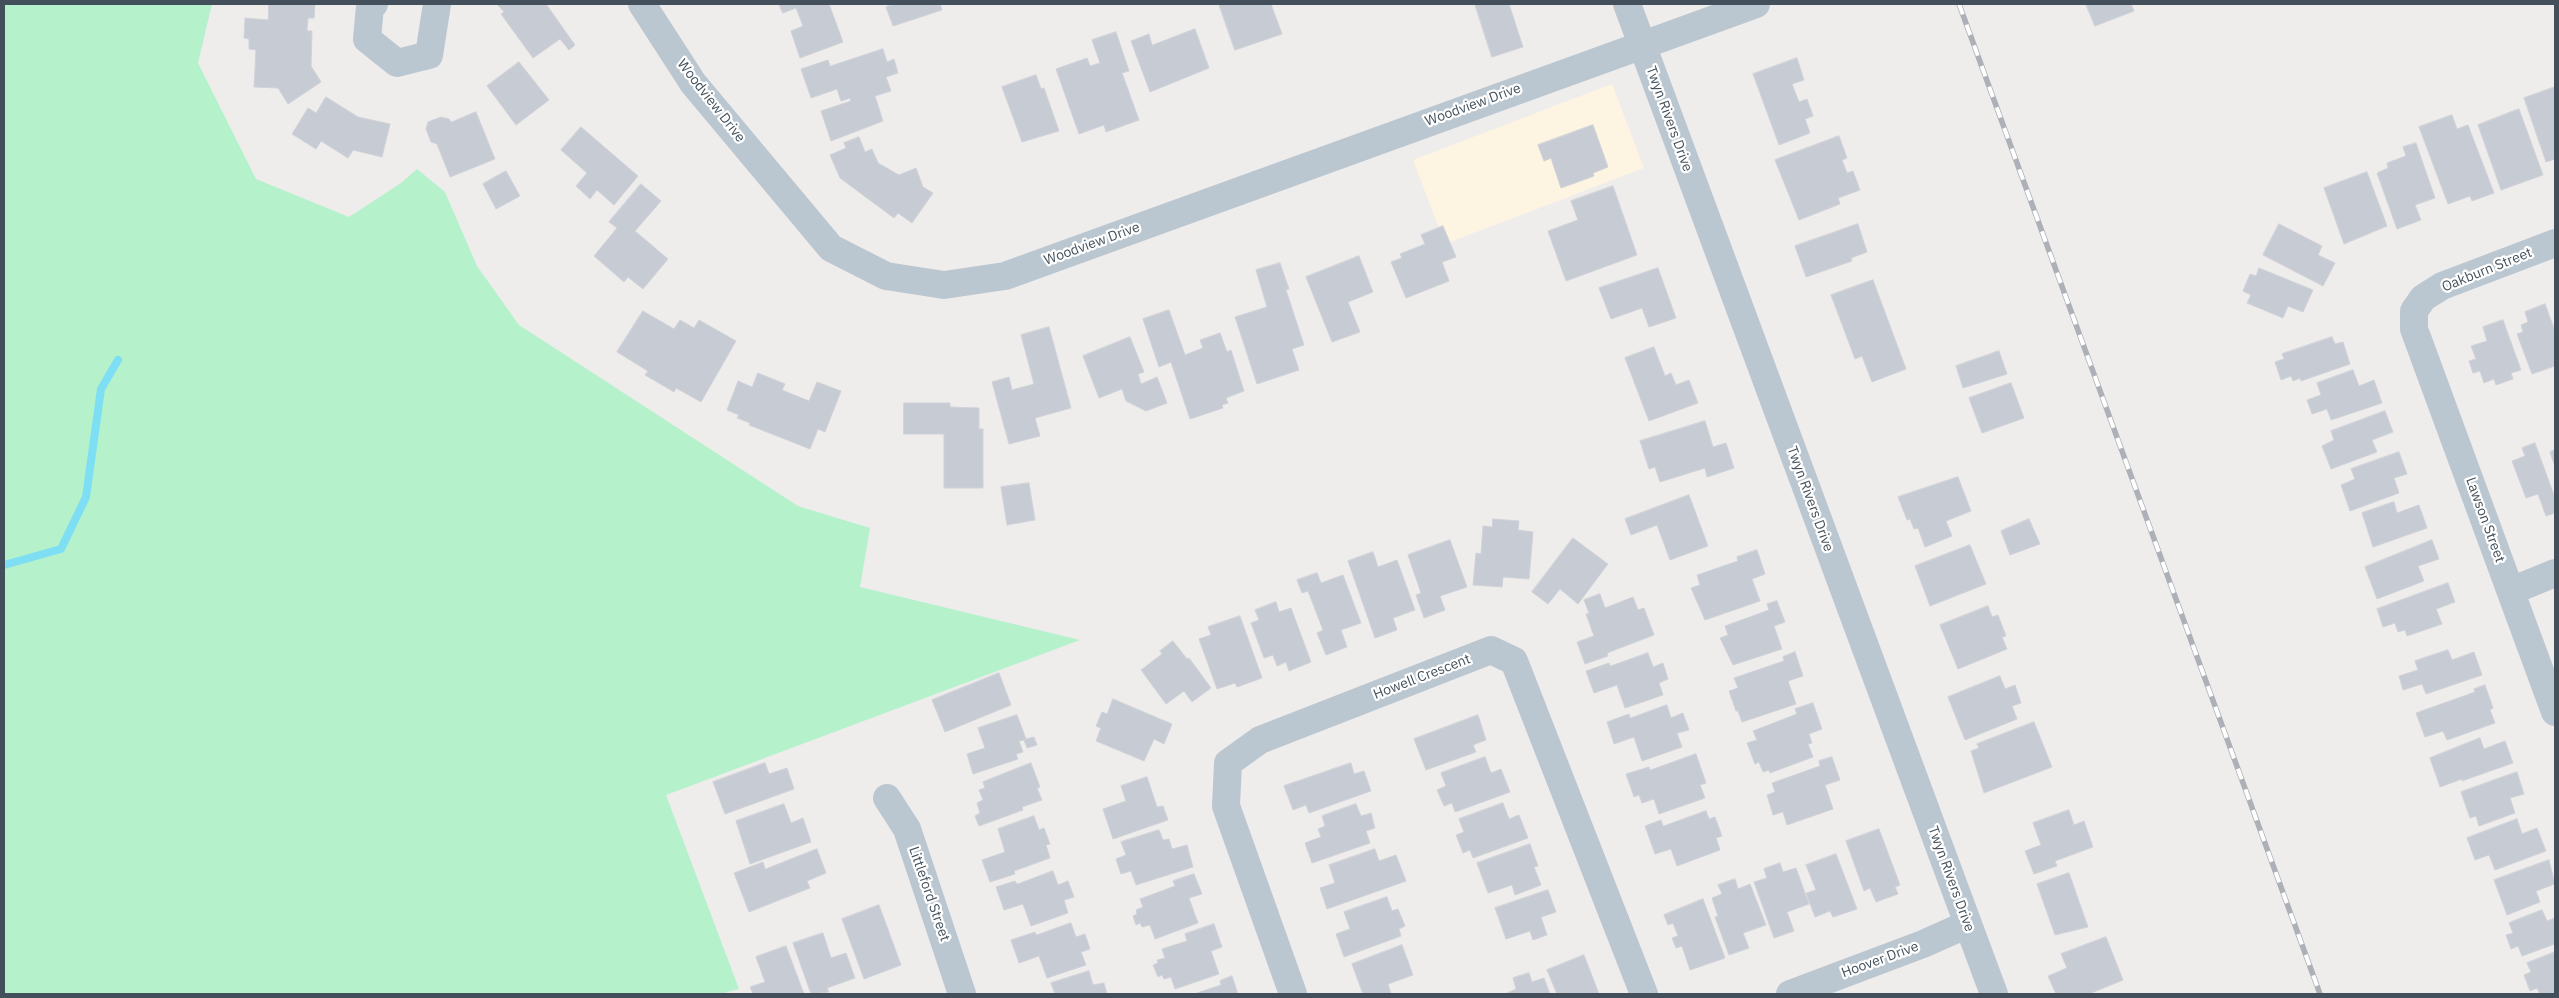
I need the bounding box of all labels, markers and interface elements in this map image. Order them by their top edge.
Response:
street label: Woodview Drive [673,56,749,146]
street label: Twyn Rivers Drive [1642,64,1696,174]
street label: Woodview Drive [1423,80,1523,130]
street label: Woodview Drive [1042,219,1142,269]
street label: Oakburn Street [2440,244,2534,296]
street label: Twyn Rivers Drive [1783,444,1837,554]
street label: Lawson Street [2462,475,2508,565]
street label: Howell Crescent [1371,651,1473,703]
street label: Twyn Rivers Drive [1924,824,1978,934]
street label: Littleford Street [905,845,953,943]
street label: Hoover Drive [1839,938,1921,982]

